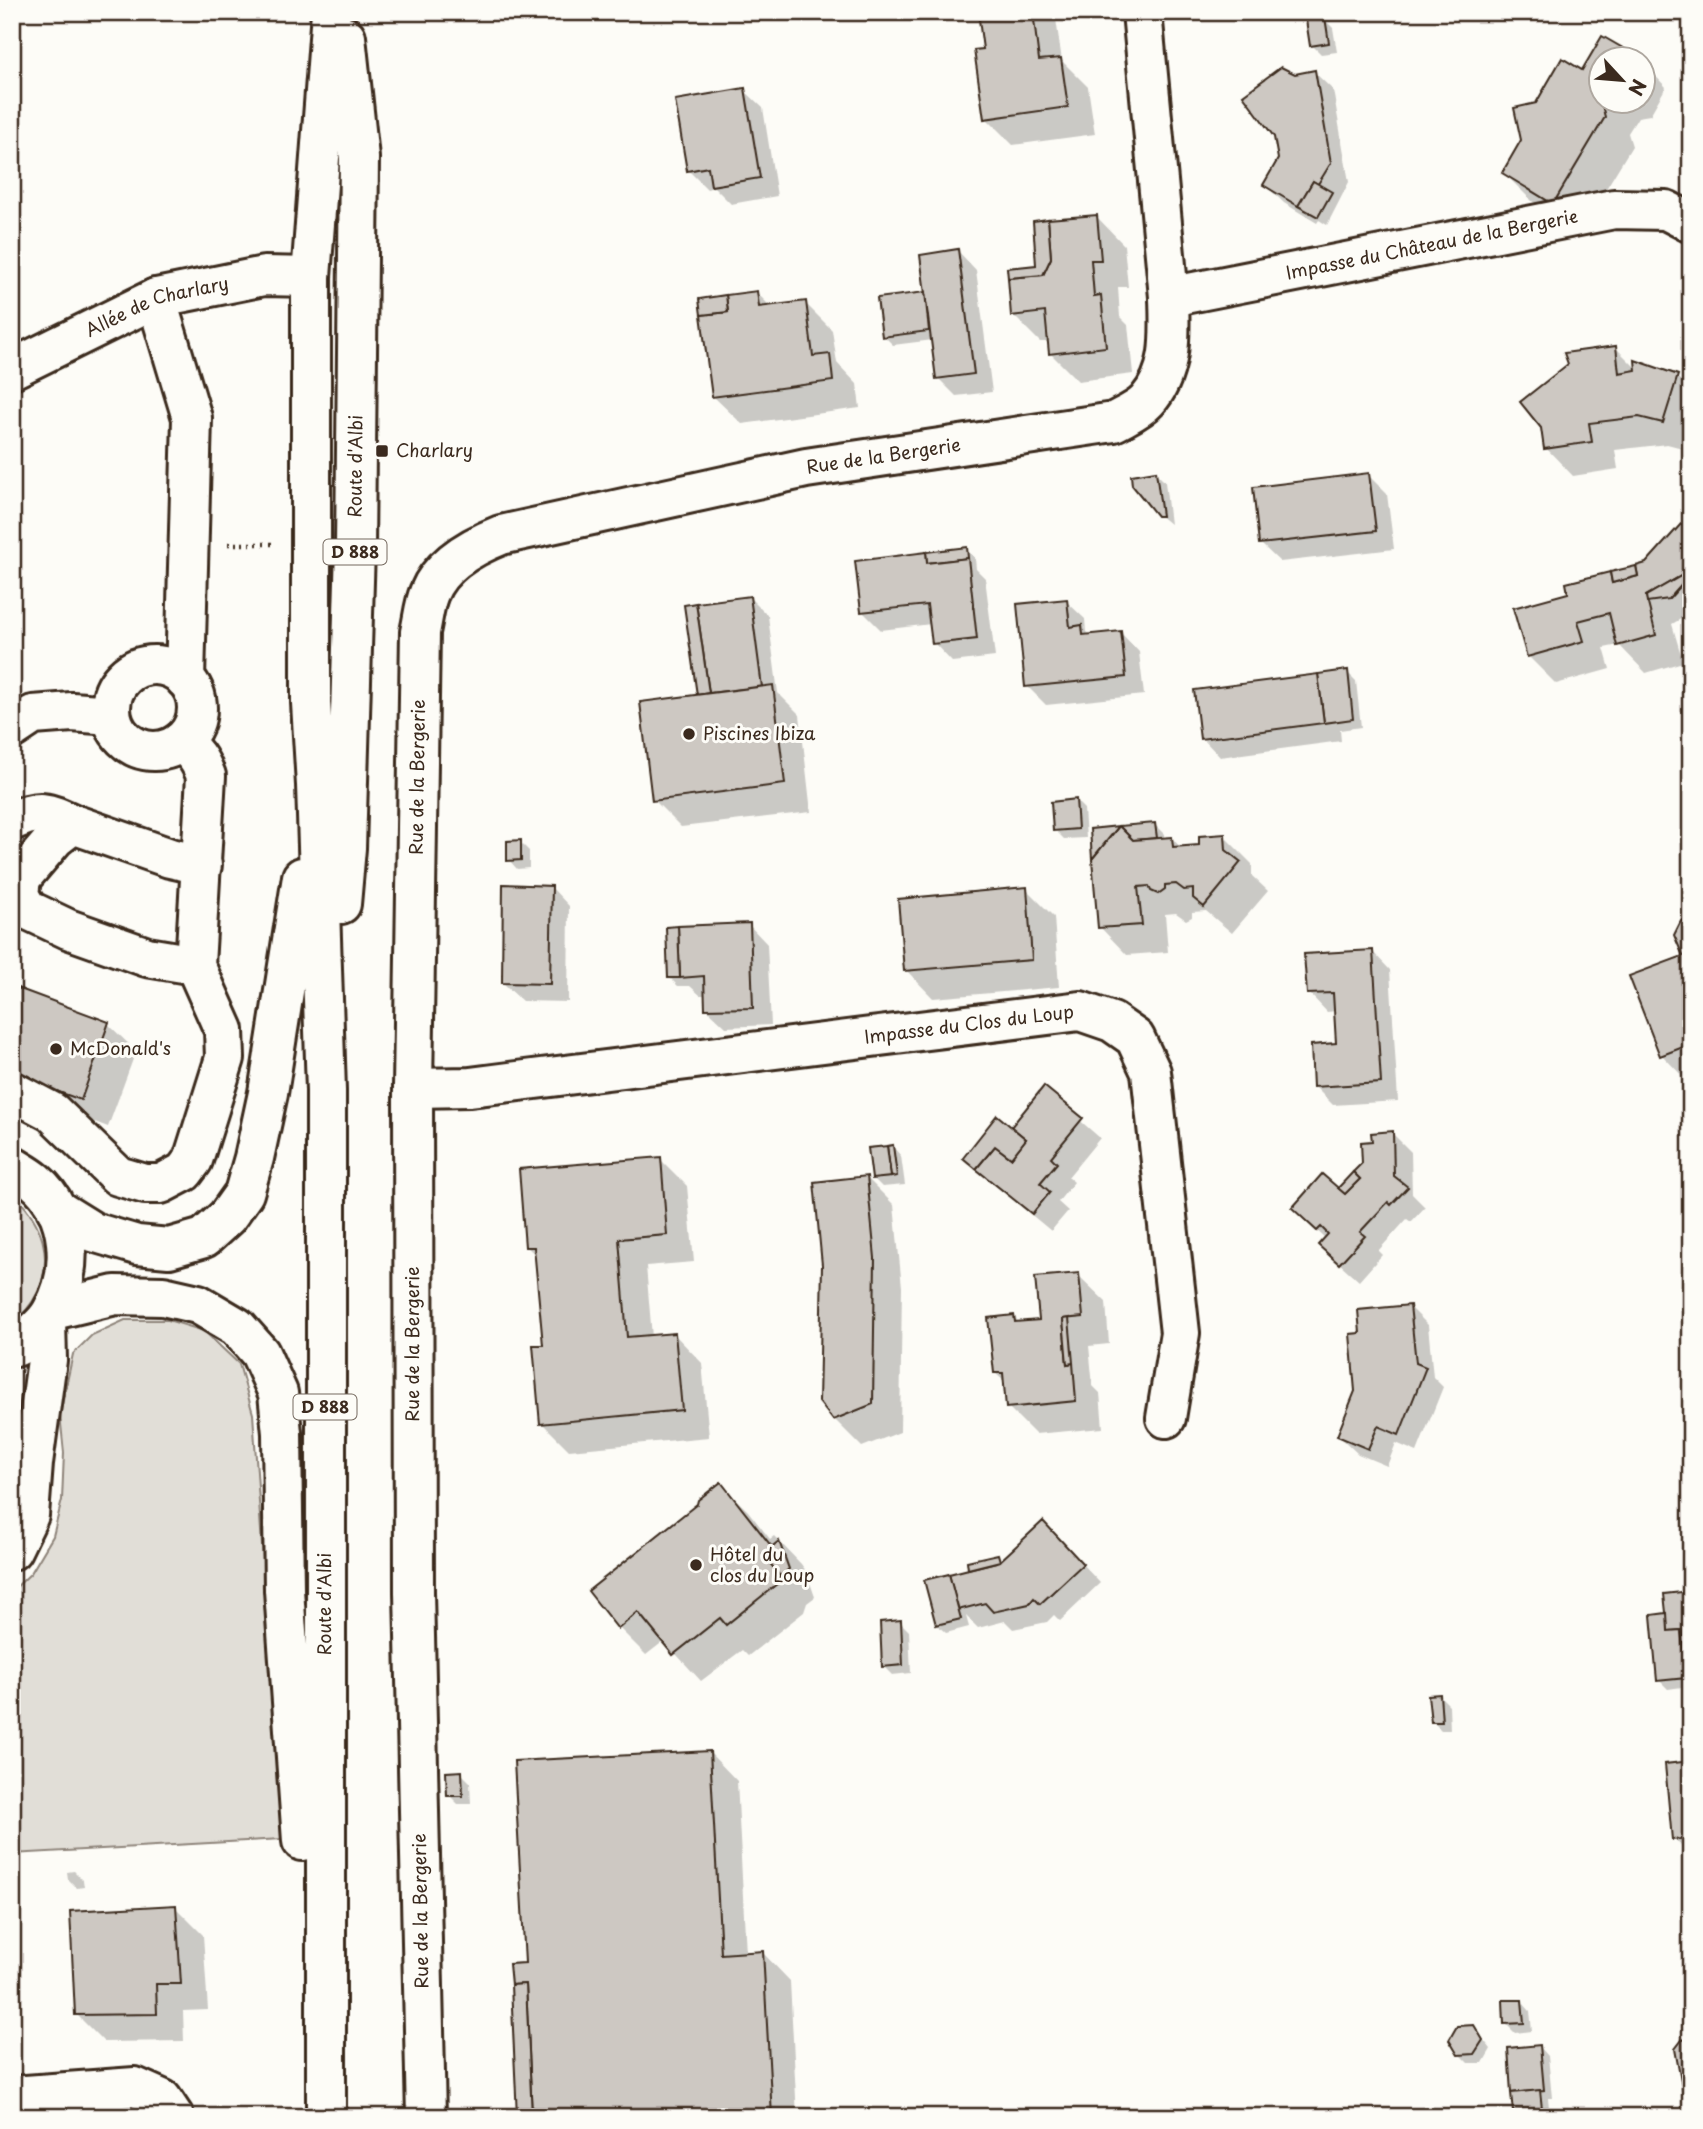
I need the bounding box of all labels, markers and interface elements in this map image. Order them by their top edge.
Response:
north arrow [1588,46,1658,116]
text: N [1622,75,1654,101]
street label: Impasse du Château de la Bergerie [1283,201,1580,286]
street label: Allée de Charlary [80,269,231,343]
street label: Route d'Albi [340,415,368,518]
street label: Rue de la Bergerie [804,430,962,480]
place label: Charlary [396,436,473,463]
marker: Charlary [374,443,390,459]
road number: D 888 [324,540,386,565]
street label: Rue de la Bergerie [402,699,431,855]
place label: Piscines Ibiza [703,719,816,746]
marker: Piscines Ibiza [681,726,697,742]
street label: Impasse du Clos du Loup [863,997,1075,1050]
place label: McDonald's [70,1034,171,1061]
marker: McDonald's [48,1041,64,1057]
street label: Rue de la Bergerie [398,1266,425,1422]
road number: D 888 [294,1394,356,1420]
place label: Hôtel du clos du Loup [710,1540,814,1588]
street label: Route d'Albi [310,1553,337,1655]
marker: Hôtel du clos du Loup [688,1557,704,1573]
street label: Rue de la Bergerie [405,1833,434,1989]

